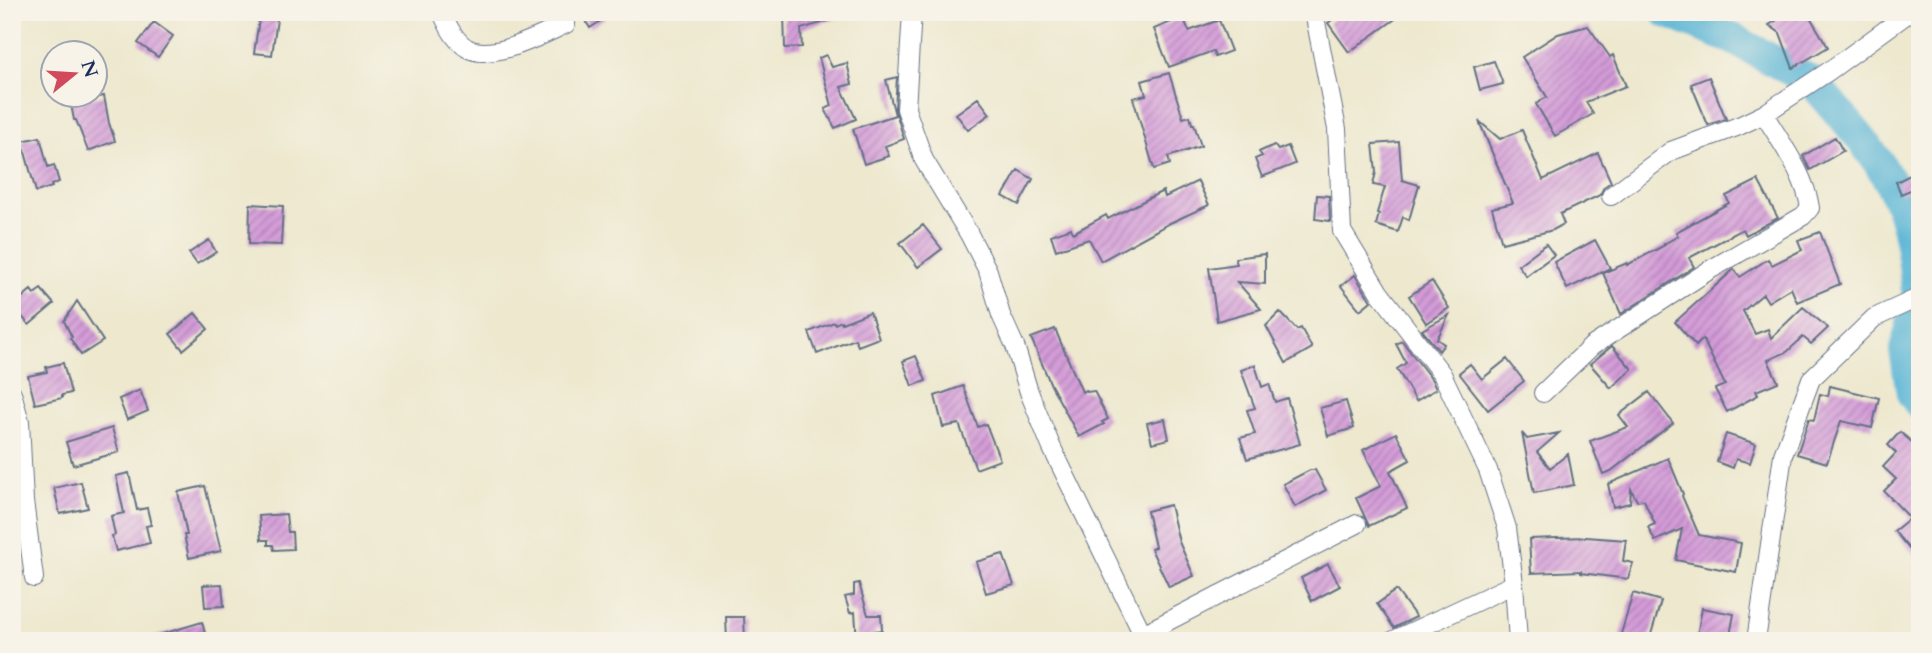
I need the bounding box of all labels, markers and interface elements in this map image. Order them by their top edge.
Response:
north arrow [38,38,108,108]
text: N [74,57,104,81]

